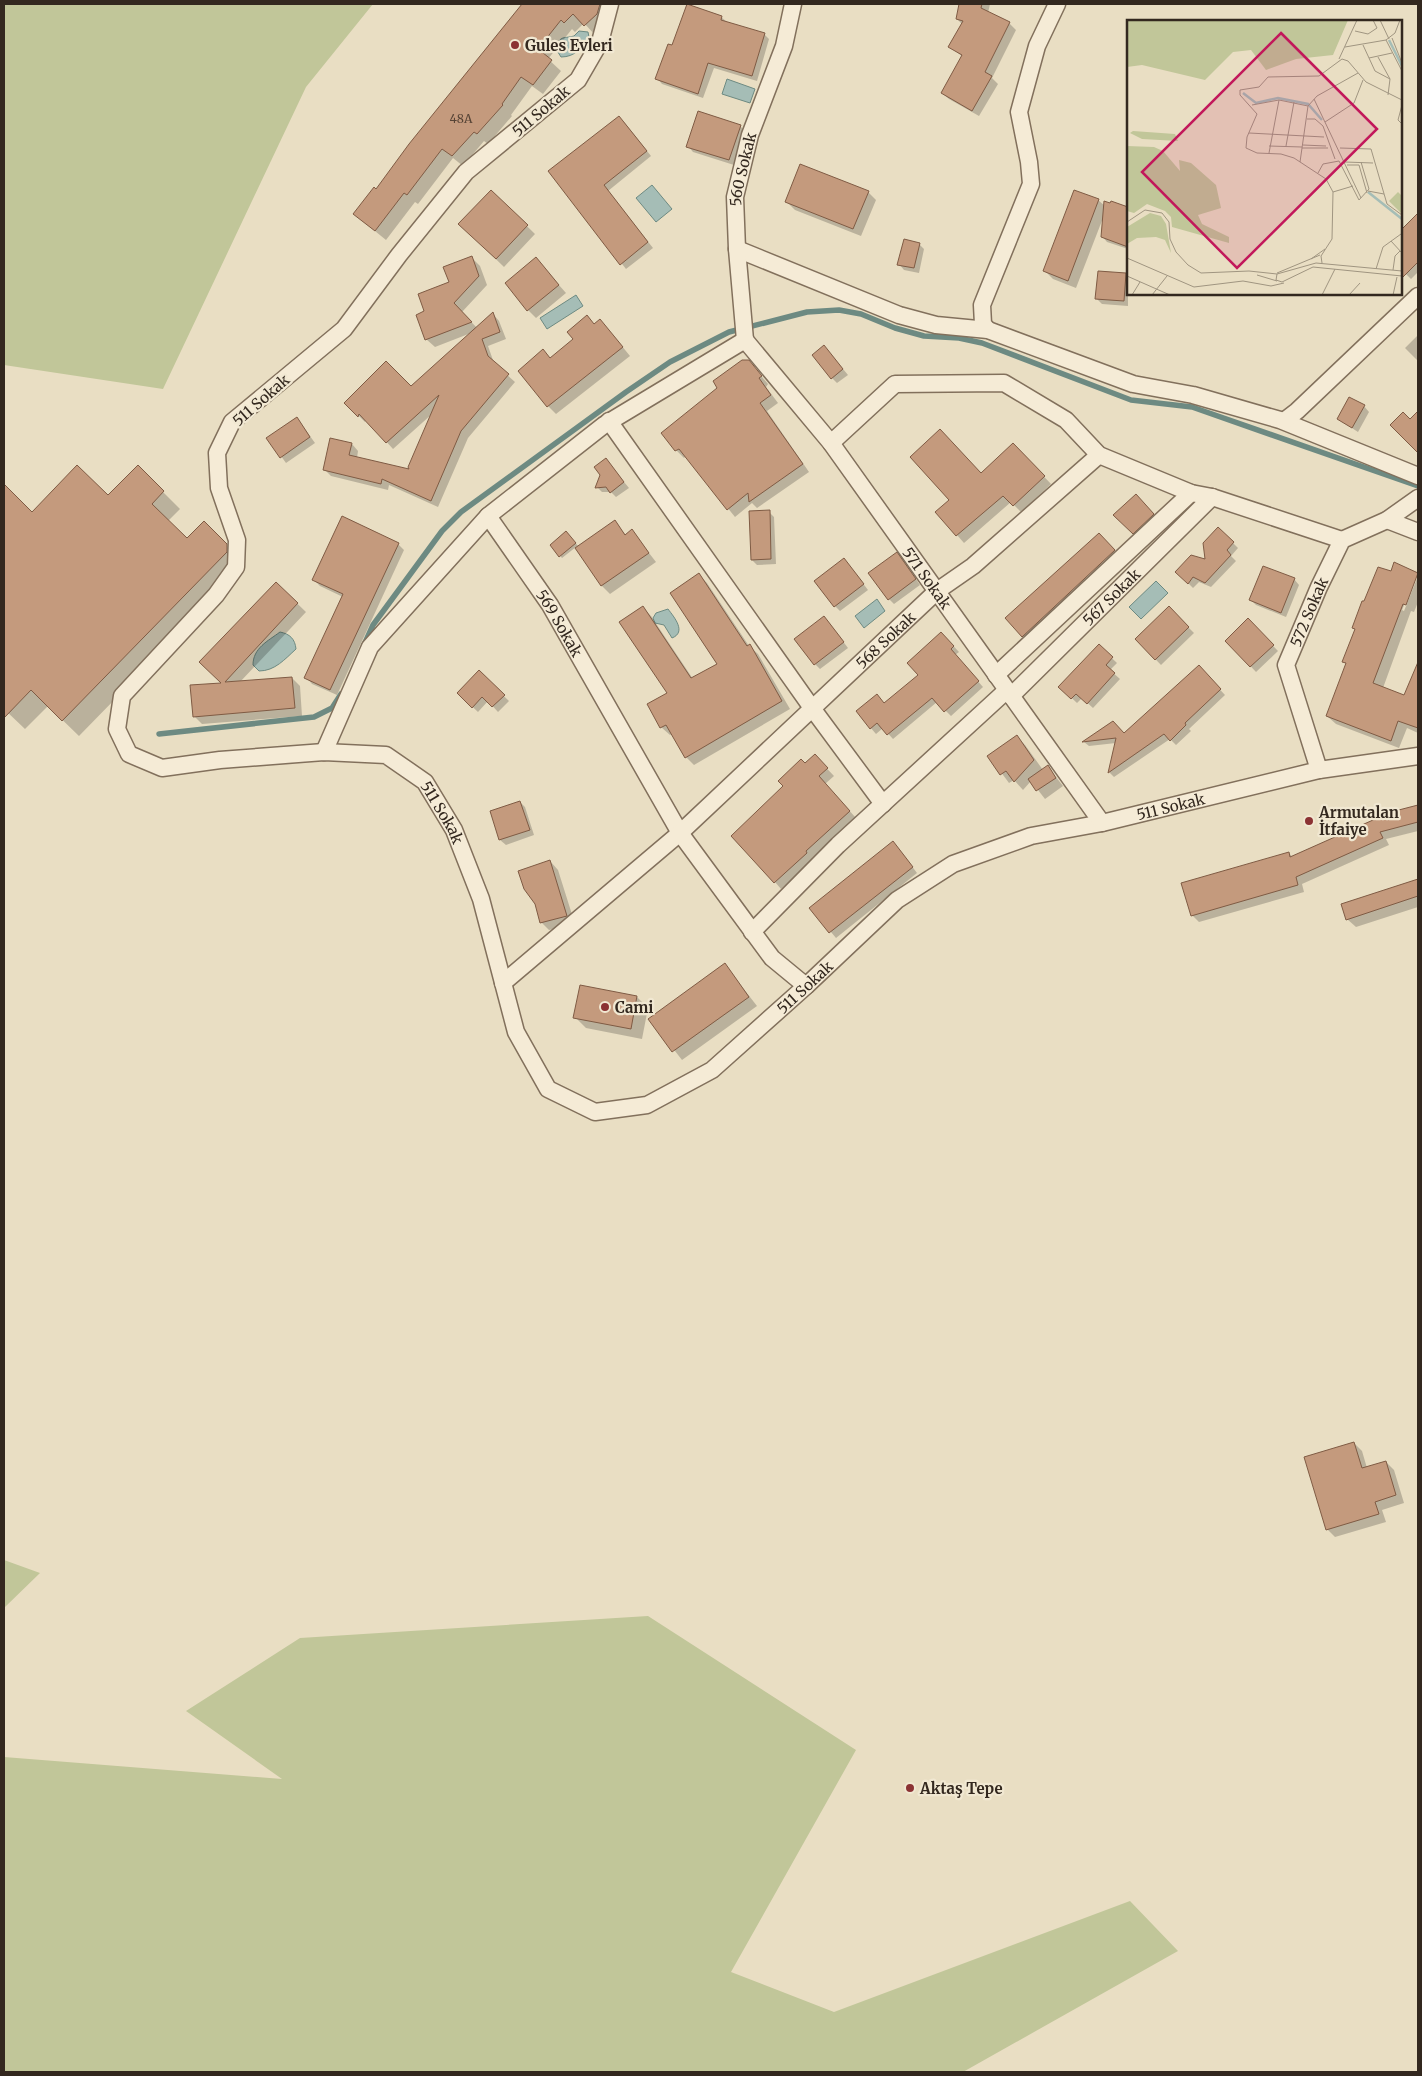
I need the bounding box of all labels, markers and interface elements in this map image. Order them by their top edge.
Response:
inset map [1127,20,1402,295]
place label: Gules Evleri [525,36,613,55]
marker: Gules Evleri [509,39,521,51]
street label: 511 Sokak [508,81,574,141]
house number: 48A [450,111,473,126]
street label: 560 Sokak [726,130,760,207]
street label: 511 Sokak [229,370,294,430]
street label: 571 Sokak [899,543,956,613]
street label: 567 Sokak [1078,564,1144,629]
street label: 572 Sokak [1285,573,1332,649]
street label: 569 Sokak [533,586,587,660]
street label: 568 Sokak [852,607,919,672]
street label: 511 Sokak [417,777,468,847]
street label: 511 Sokak [1135,789,1207,824]
place label: Armutalan İtfaiye [1318,803,1399,839]
marker: Armutalan İtfaiye [1303,815,1315,827]
street label: 511 Sokak [773,956,837,1017]
place label: Cami [615,998,653,1017]
marker: Cami [599,1001,611,1013]
place label: Aktaş Tepe [919,1779,1003,1798]
marker: Aktaş Tepe [904,1782,916,1794]

